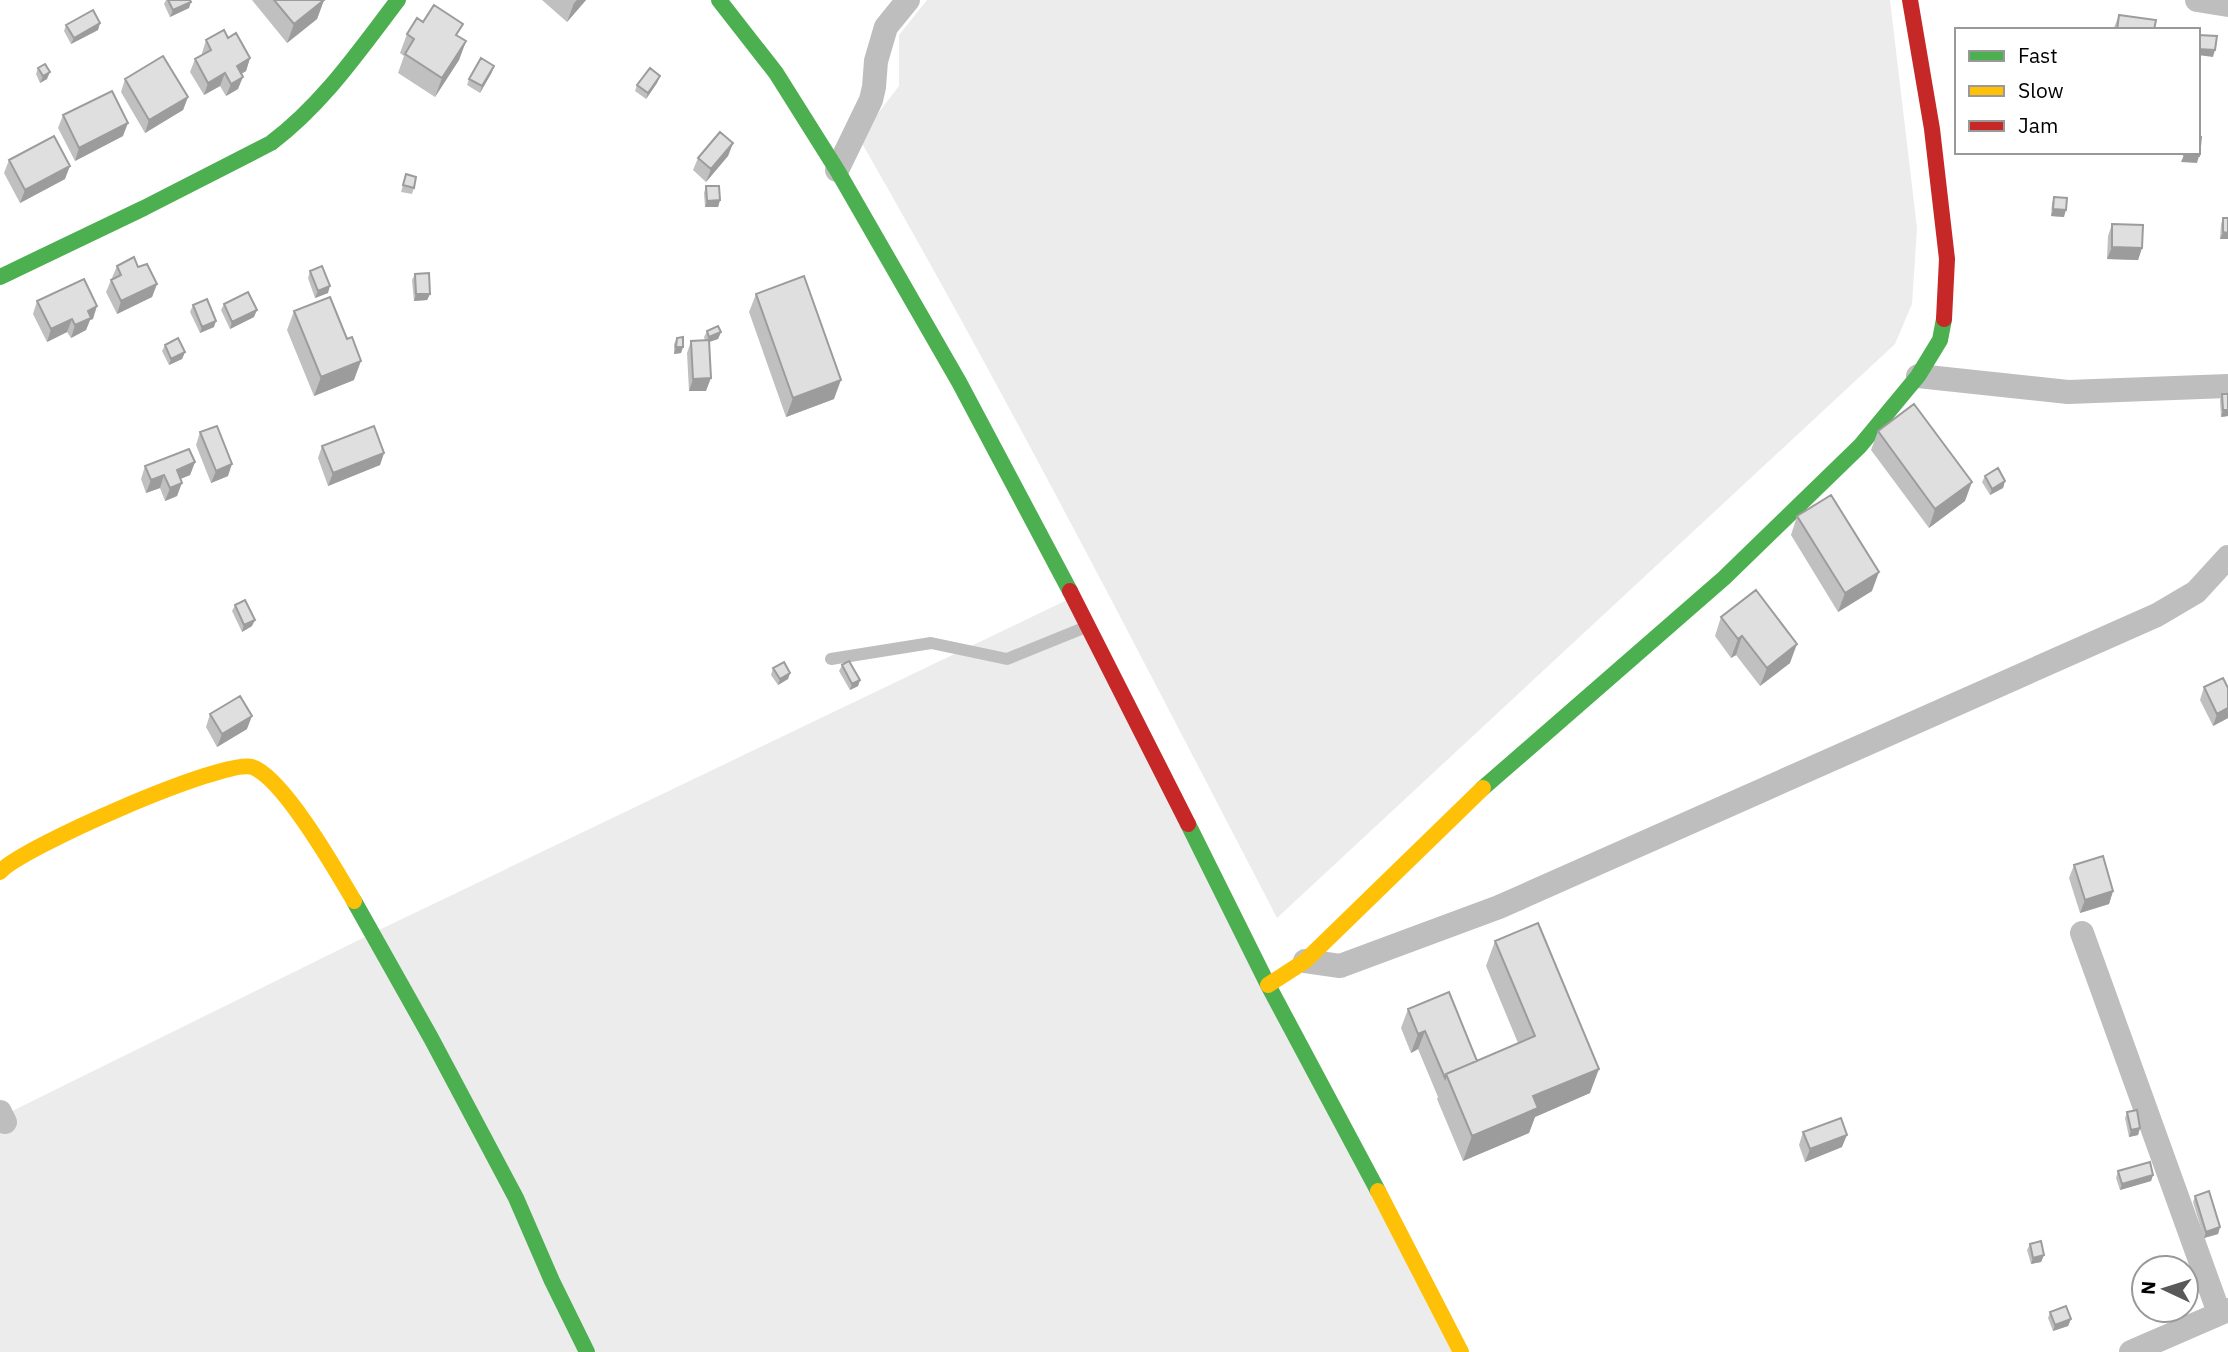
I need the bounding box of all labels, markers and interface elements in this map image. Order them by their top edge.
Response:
legend [1955,28,2200,154]
text: Fast [2018,41,2058,69]
text: Slow [2018,76,2064,104]
text: Jam [2018,111,2058,139]
north arrow [2130,1254,2200,1324]
text: N [2136,1280,2160,1296]

